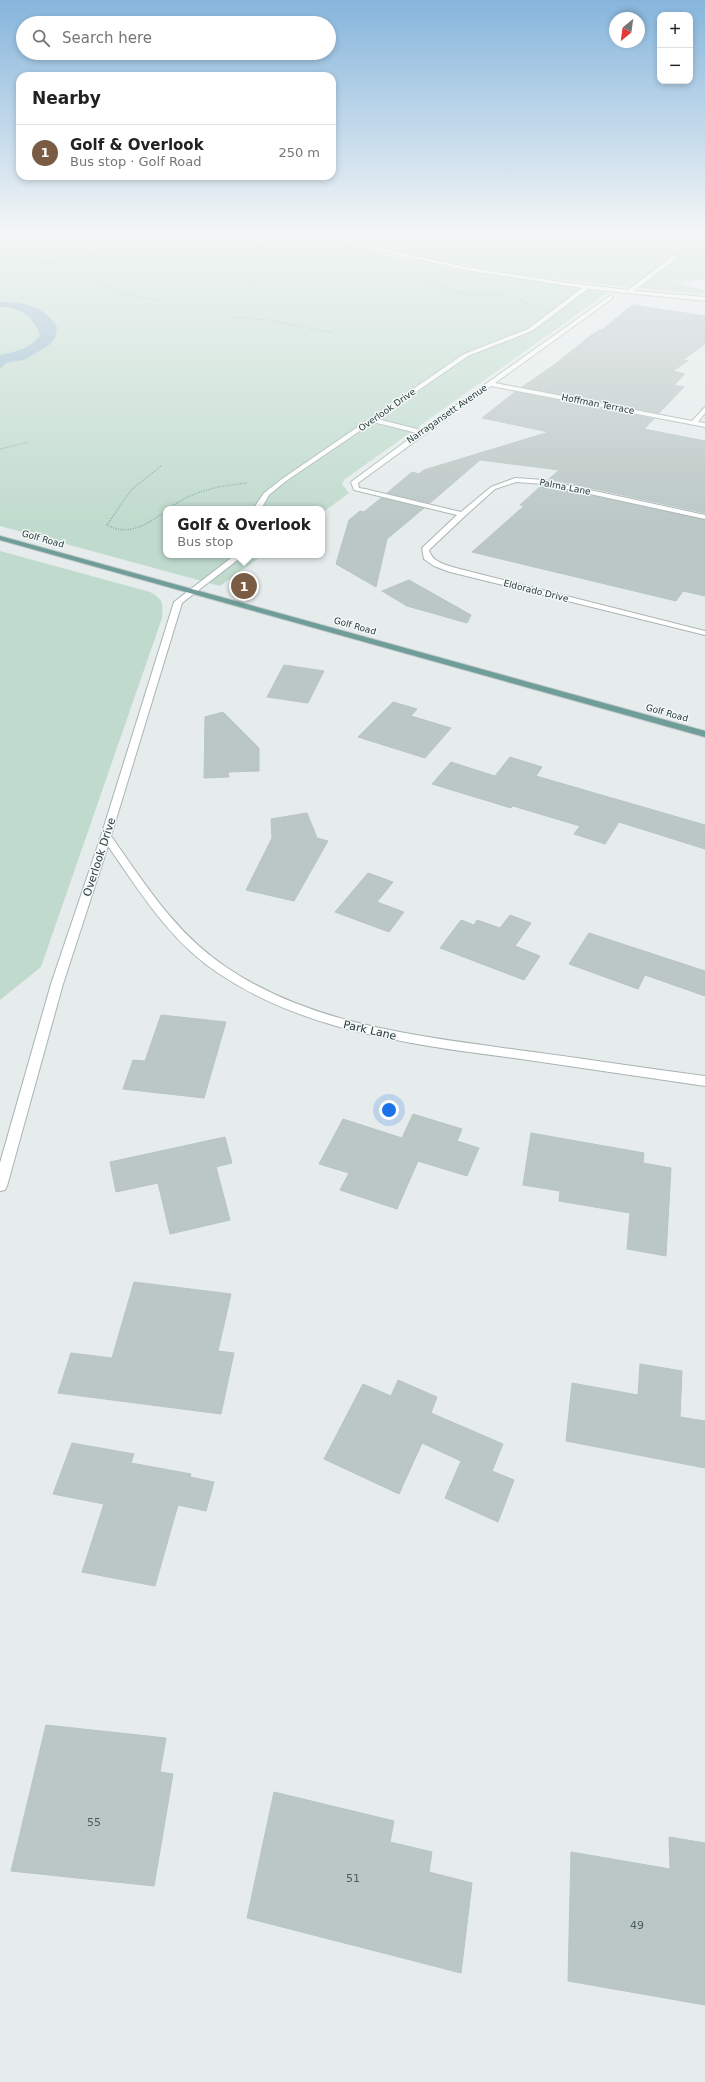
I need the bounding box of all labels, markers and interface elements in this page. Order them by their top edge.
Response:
north arrow [609,12,645,48]
map controls [657,12,693,84]
button: + [657,12,693,48]
search box [16,16,336,60]
icon: search [30,27,52,49]
text: Search here [62,29,152,47]
button: − [657,48,693,84]
text: Nearby [32,88,101,108]
text: Golf & Overlook [70,136,204,154]
text: 1 [40,145,50,160]
text: 250 m [278,145,320,160]
text: Bus stop · Golf Road [70,154,202,169]
street label: Narragansett Avenue [405,382,489,445]
street label: Overlook Drive [357,386,418,433]
street label: Hoffman Terrace [561,392,636,416]
street label: Palma Lane [539,477,592,497]
popup [163,506,325,558]
text: Golf & Overlook [177,516,311,534]
street label: Golf Road [21,528,65,550]
text: Bus stop [177,534,233,549]
pin: 1 [231,571,257,601]
street label: Eldorado Drive [502,578,570,604]
street label: Golf Road [333,615,377,637]
street label: Golf Road [645,702,689,724]
street label: Overlook Drive [81,816,118,898]
street label: Park Lane [342,1018,398,1043]
your location [379,1100,399,1120]
house number: 55 [87,1816,101,1829]
house number: 51 [346,1872,360,1885]
house number: 49 [630,1919,644,1932]

